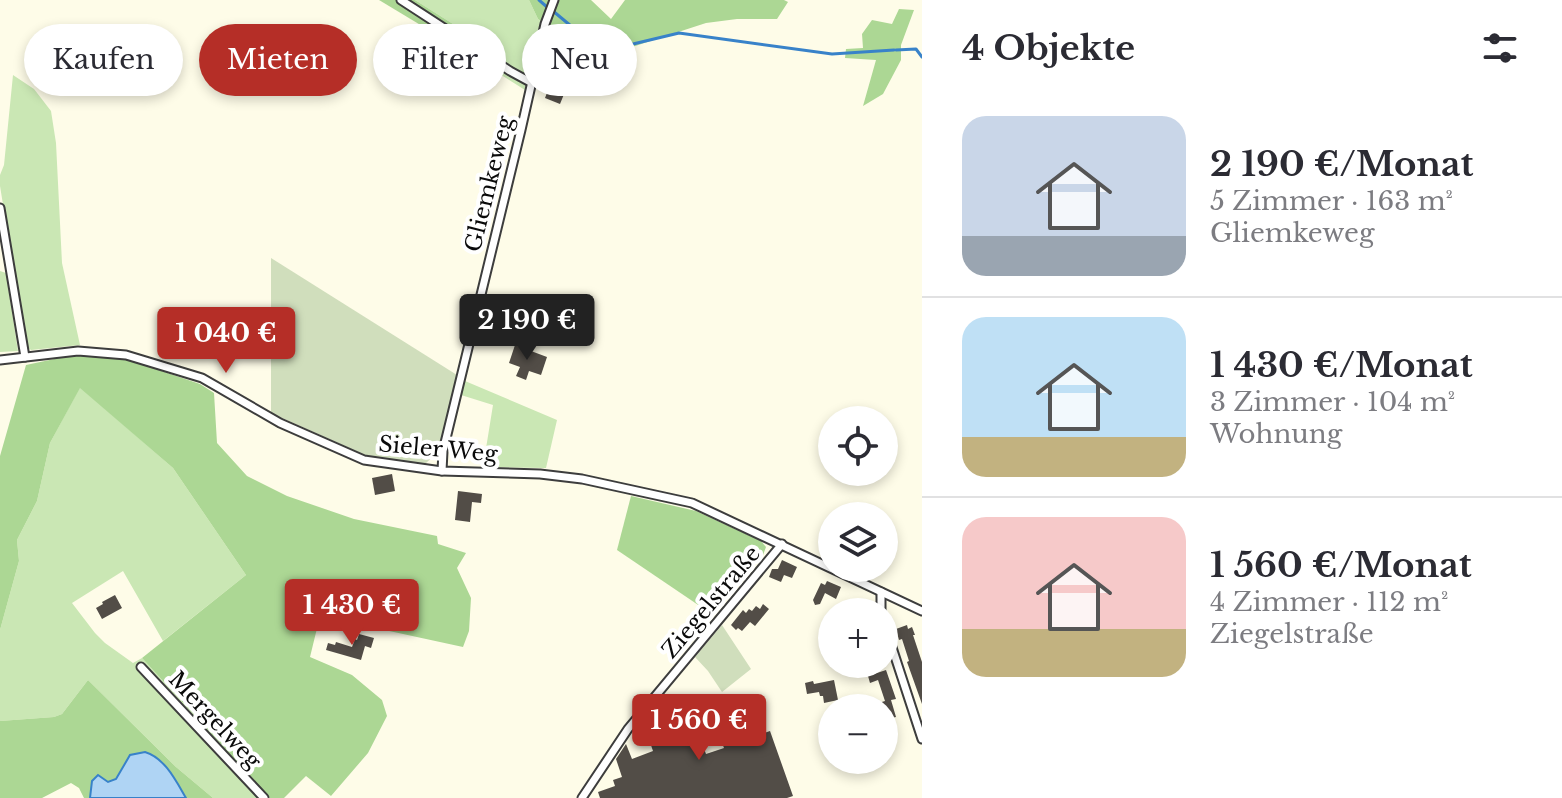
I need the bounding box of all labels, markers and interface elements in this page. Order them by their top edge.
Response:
chip: Kaufen [24,24,183,96]
chip: Mieten [199,24,357,96]
chip: Filter [373,24,506,96]
chip: Neu [522,24,637,96]
icon: filters [1478,26,1522,70]
text: 4 Objekte [962,27,1135,69]
street label: Gliemkeweg [459,112,519,255]
text: 2 190 €/Monat [1210,143,1474,185]
icon: home [1026,148,1122,244]
text: 5 Zimmer · 163 m² [1210,185,1453,217]
text: Gliemkeweg [1210,217,1375,249]
pin: 2 190 € [453,294,601,362]
text: 2 190 € [477,304,577,336]
pin: 1 040 € [152,307,300,375]
text: 1 040 € [175,317,277,349]
text: 1 430 €/Monat [1210,344,1473,386]
icon: home [1026,349,1122,445]
text: 3 Zimmer · 104 m² [1210,386,1455,418]
map controls [818,406,898,774]
button: locate [818,406,898,486]
text: Wohnung [1210,418,1342,450]
street label: Sieler Weg [377,430,499,468]
button: layers [818,502,898,582]
street label: Ziegelstraße [656,540,766,664]
text: 1 560 €/Monat [1210,544,1472,586]
icon: home [1026,549,1122,645]
pin: 1 430 € [278,579,426,647]
text: 4 Zimmer · 112 m² [1210,586,1448,618]
text: 1 430 € [303,589,401,621]
button: + [818,598,898,678]
text: Ziegelstraße [1210,618,1374,650]
street label: Mergelweg [163,666,268,775]
pin: 1 560 € [625,694,773,762]
button: − [818,694,898,774]
text: 1 560 € [650,704,748,736]

